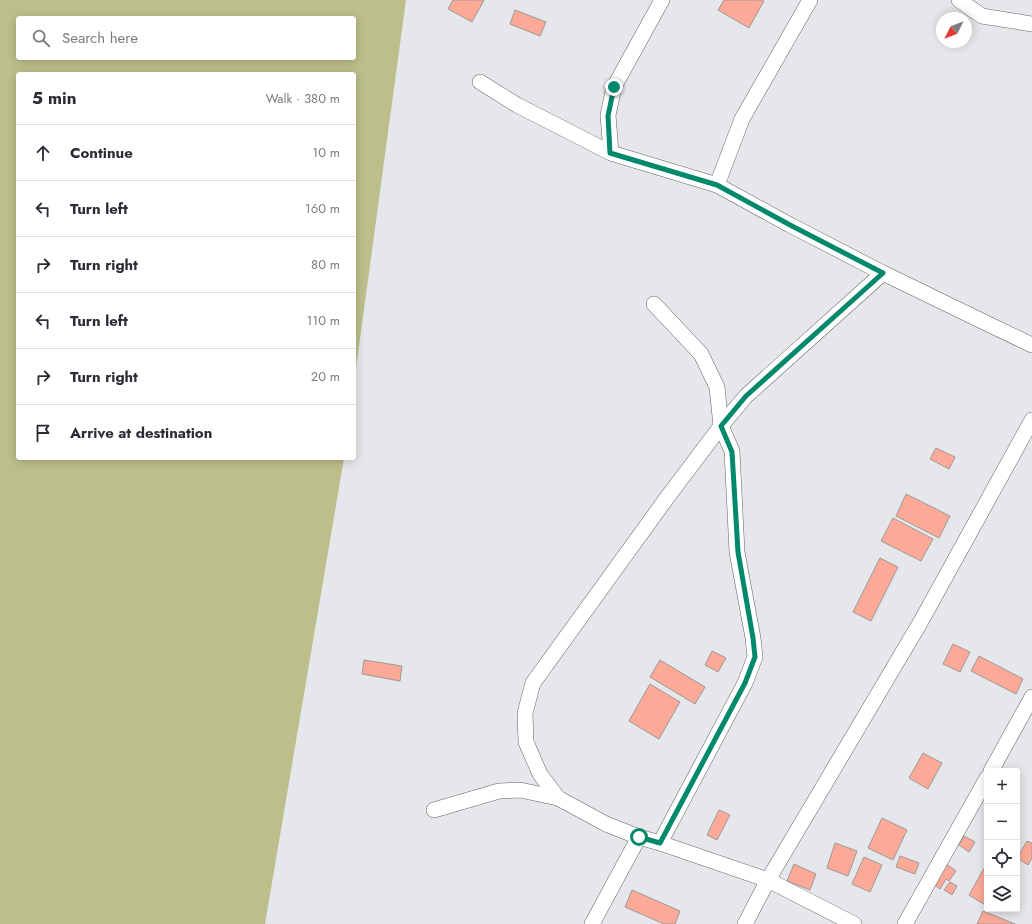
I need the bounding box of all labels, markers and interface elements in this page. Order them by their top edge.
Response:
north arrow [936,12,972,48]
search box [16,16,356,60]
icon: search [30,27,52,49]
text: Search here [62,27,138,49]
route end [605,78,623,96]
text: 5 min [32,86,76,110]
text: Walk · 380 m [266,89,340,108]
icon: ahead [32,142,54,164]
text: Continue [70,142,133,164]
text: 10 m [312,143,340,162]
icon: left [32,198,54,220]
text: Turn left [70,198,128,220]
text: 160 m [305,199,340,218]
icon: right [32,254,54,276]
text: Turn right [70,254,138,276]
text: 80 m [311,255,340,274]
icon: left [32,310,54,332]
text: Turn left [70,310,128,332]
text: 110 m [306,311,340,330]
icon: right [32,366,54,388]
text: Turn right [70,366,138,388]
text: 20 m [311,367,340,386]
icon: arrive [32,422,54,444]
text: Arrive at destination [70,422,212,444]
map controls [984,768,1020,912]
button: + [984,768,1020,804]
button: − [984,804,1020,840]
route start [630,828,648,846]
button: locate [984,840,1020,876]
button: layers [984,876,1020,912]

